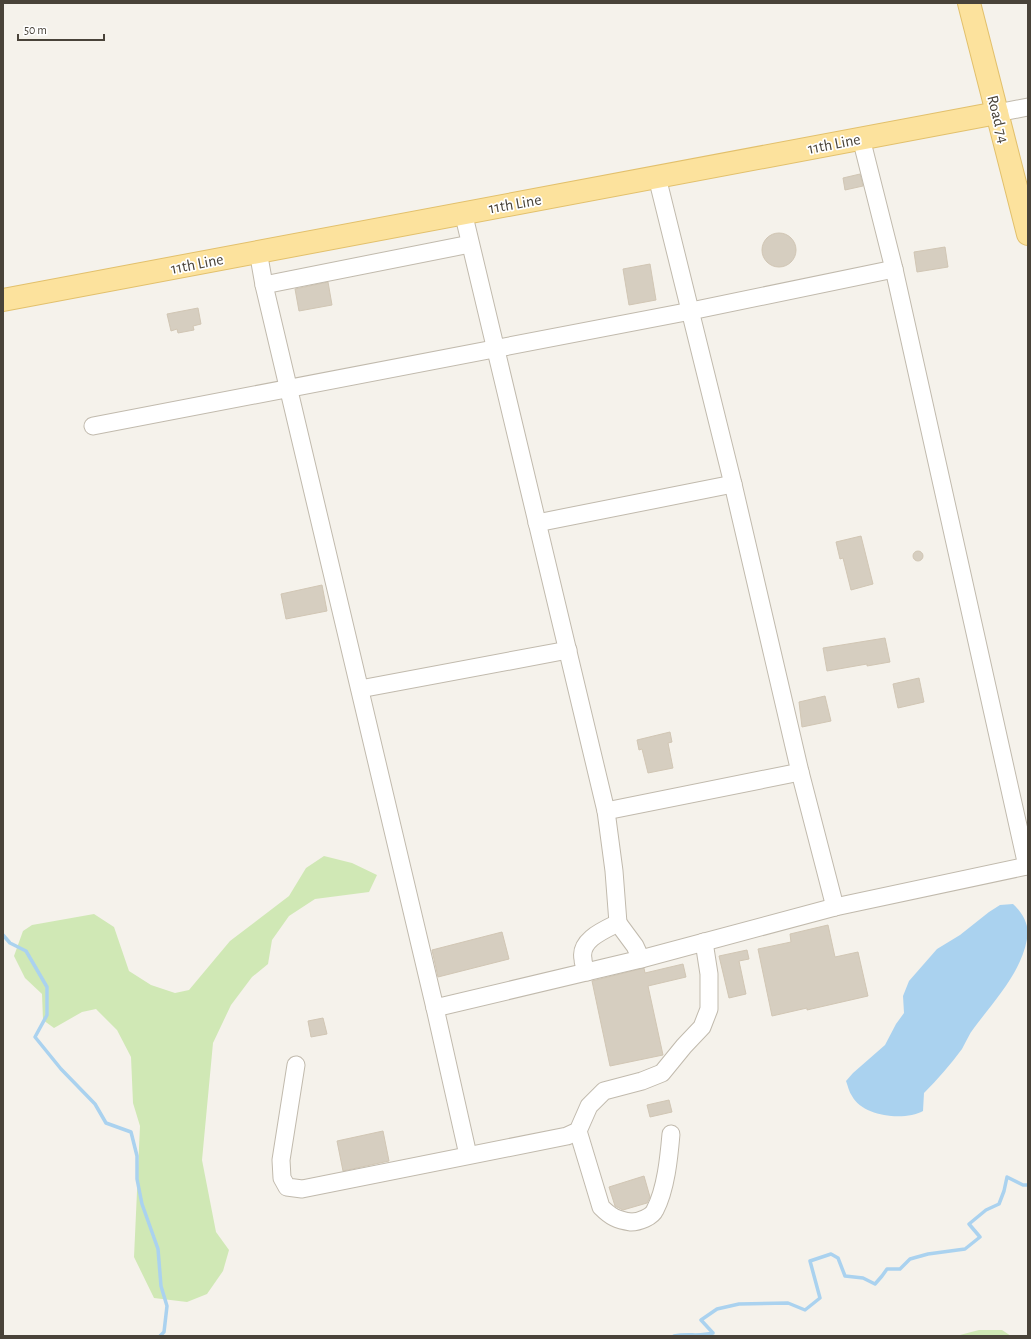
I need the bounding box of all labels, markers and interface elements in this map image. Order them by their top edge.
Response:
scale bar [18,16,104,42]
text: 50 m [24,24,47,36]
street label: Road 74 [984,94,1012,145]
street label: 11th Line [807,131,862,157]
street label: 11th Line [488,191,543,216]
street label: 11th Line [170,251,225,277]

